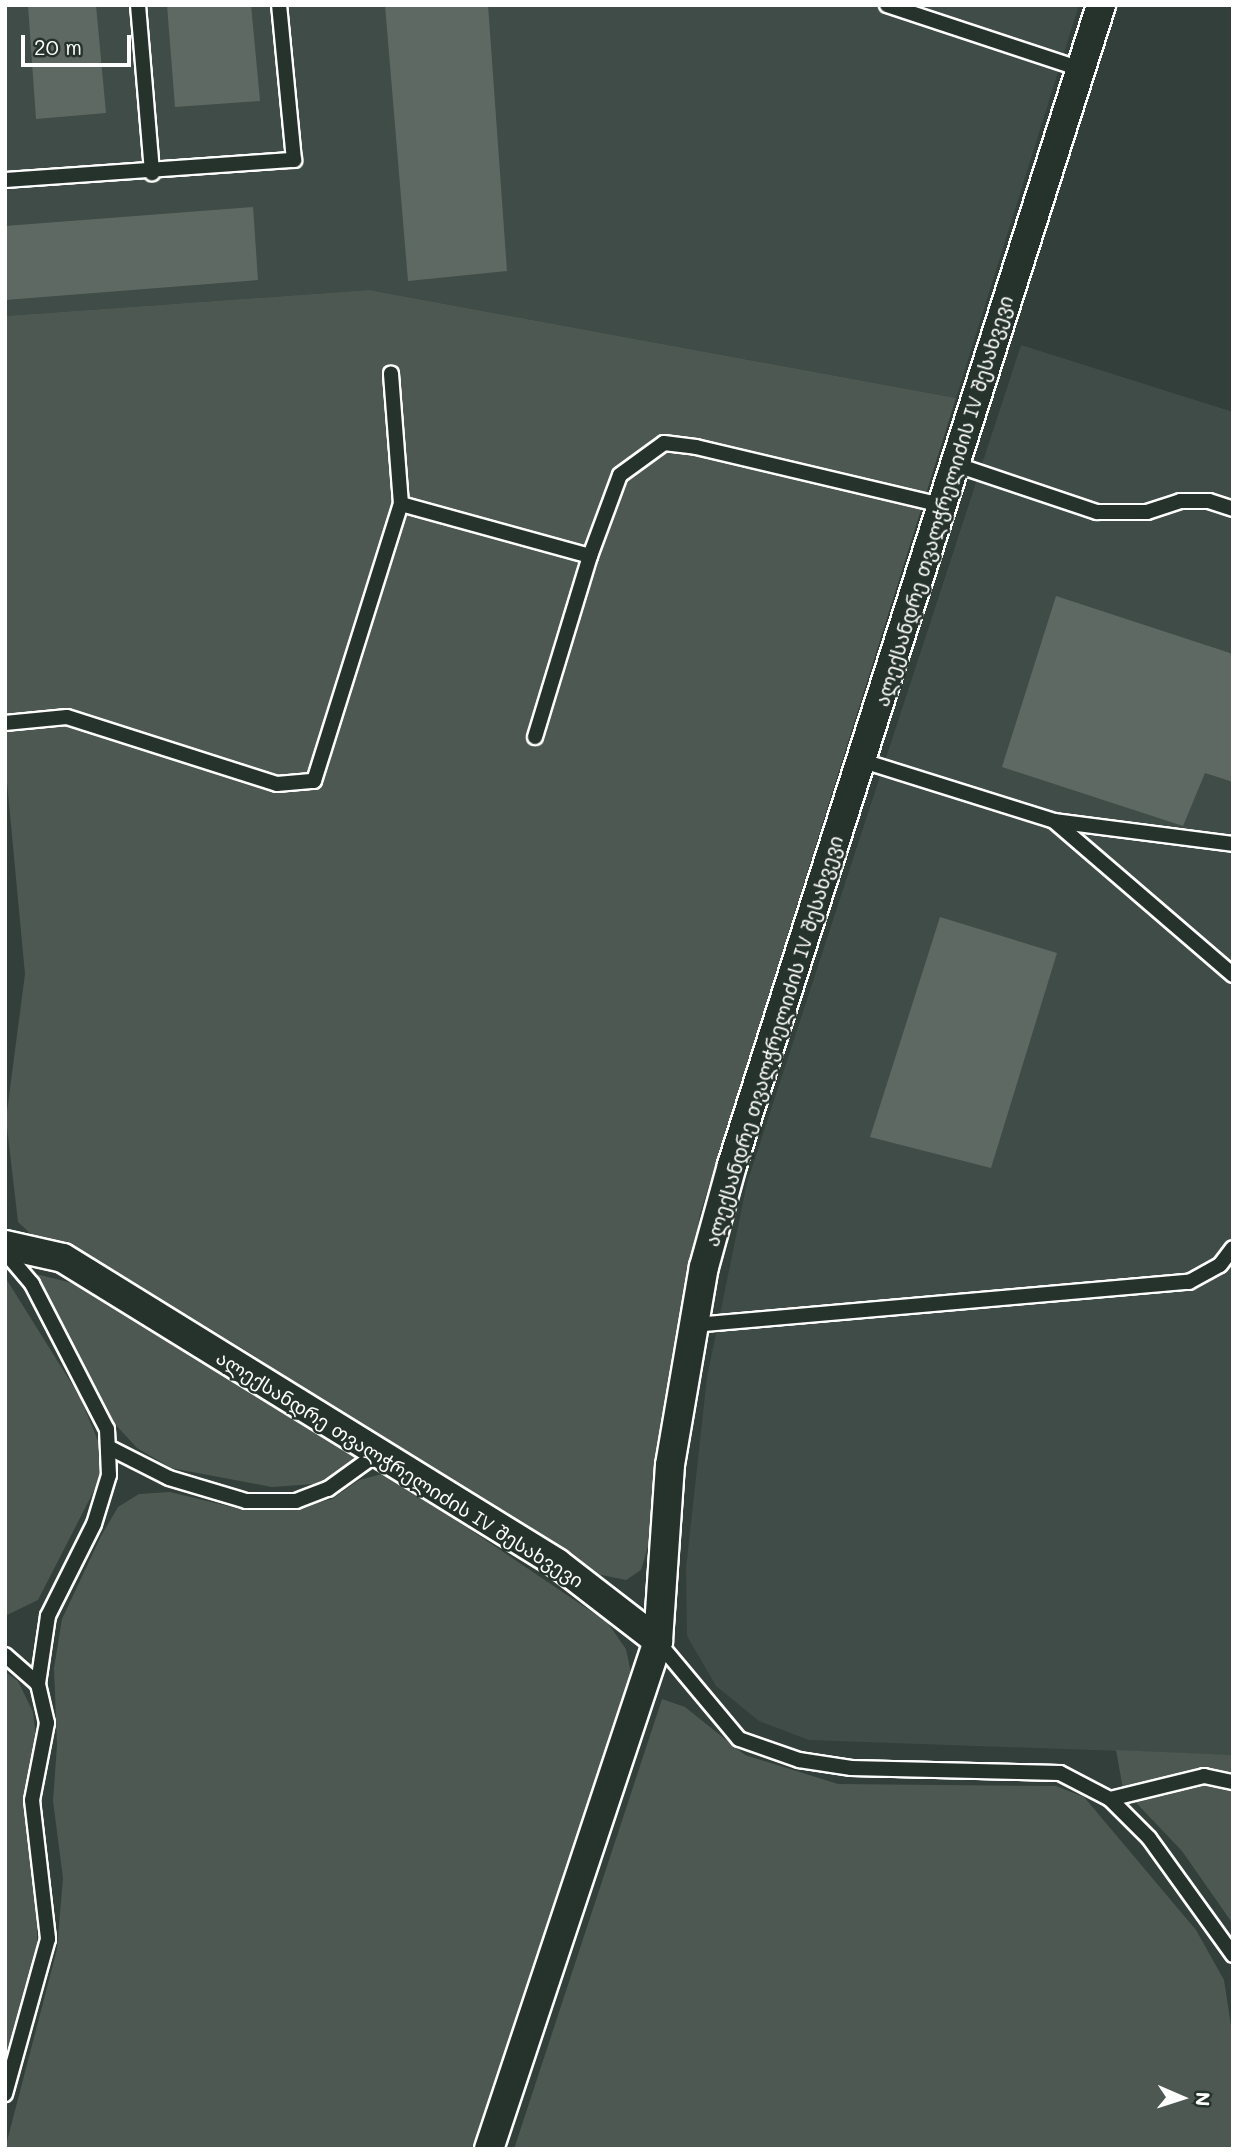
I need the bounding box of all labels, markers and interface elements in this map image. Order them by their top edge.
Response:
scale bar [24,21,135,65]
text: 20 m [34,33,82,60]
street label: ალექსანდრე თვალჭრელიძის IV შესახვევი [870,293,1018,709]
street label: ალექსანდრე თვალჭრელიძის IV შესახვევი [700,833,848,1249]
street label: ალექსანდრე თვალჭრელიძის IV შესახვევი [212,1346,588,1592]
north arrow [1147,2063,1217,2133]
text: N [1191,2091,1216,2107]

